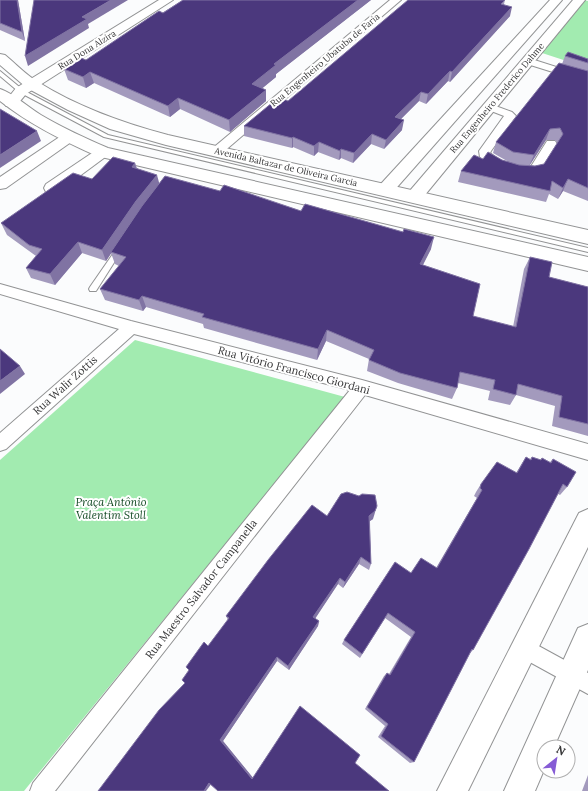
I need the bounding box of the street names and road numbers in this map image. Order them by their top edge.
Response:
street label: Rua Engenheiro Ubatuba de Faria [268,10,382,109]
street label: Rua Dona Alzira [56,27,118,72]
street label: Rua Engenheiro Frederico Dahme [447,40,546,155]
street label: Avenida Baltazar de Oliveira Garcia [213,144,359,188]
street label: Rua Vitório Francisco Giordani [216,343,372,397]
street label: Rua Walir Zottis [30,352,100,418]
street label: Rua Maestro Salvador Campanella [142,516,260,662]

